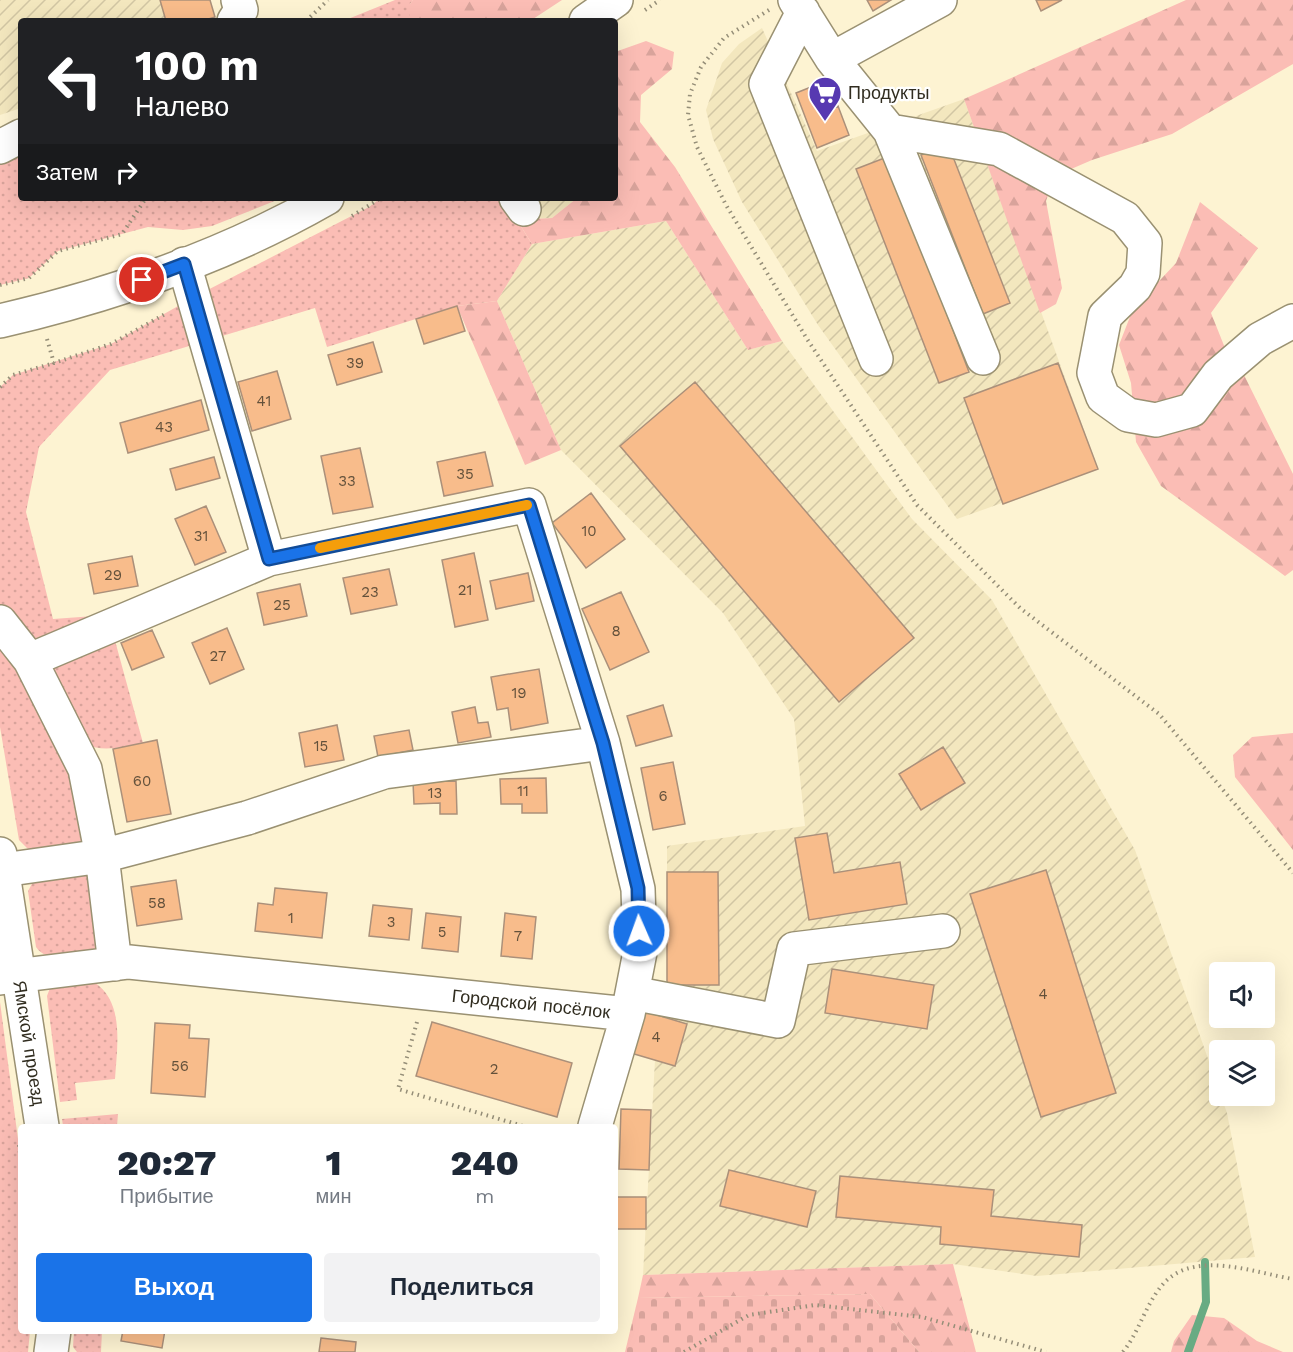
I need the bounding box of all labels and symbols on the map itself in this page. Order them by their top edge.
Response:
supermarket icon: Продукты [807,75,843,122]
place label: Продукты [848,82,929,103]
pin [116,254,167,305]
house number: 39 [346,354,364,372]
house number: 41 [257,392,271,410]
house number: 43 [155,418,173,436]
house number: 35 [456,465,474,483]
house number: 33 [338,472,356,490]
house number: 10 [581,522,597,540]
house number: 31 [194,527,208,545]
house number: 29 [104,566,122,584]
house number: 21 [458,581,472,599]
house number: 23 [361,583,379,601]
house number: 25 [273,596,291,614]
house number: 8 [611,622,621,640]
house number: 27 [210,647,226,665]
house number: 19 [511,684,527,702]
house number: 15 [314,737,328,755]
house number: 60 [133,772,151,790]
house number: 11 [517,782,529,800]
house number: 13 [428,784,442,802]
house number: 6 [658,787,668,805]
house number: 58 [148,894,166,912]
position arrow [607,899,671,963]
house number: 1 [288,909,294,927]
house number: 3 [387,913,395,931]
house number: 5 [438,923,446,941]
house number: 7 [514,927,522,945]
street label: Ямской проезд [9,979,50,1107]
street label: Городской посёлок [451,985,611,1022]
house number: 4 [1038,985,1048,1003]
house number: 4 [651,1028,661,1046]
house number: 56 [171,1057,189,1075]
house number: 2 [490,1060,498,1078]

